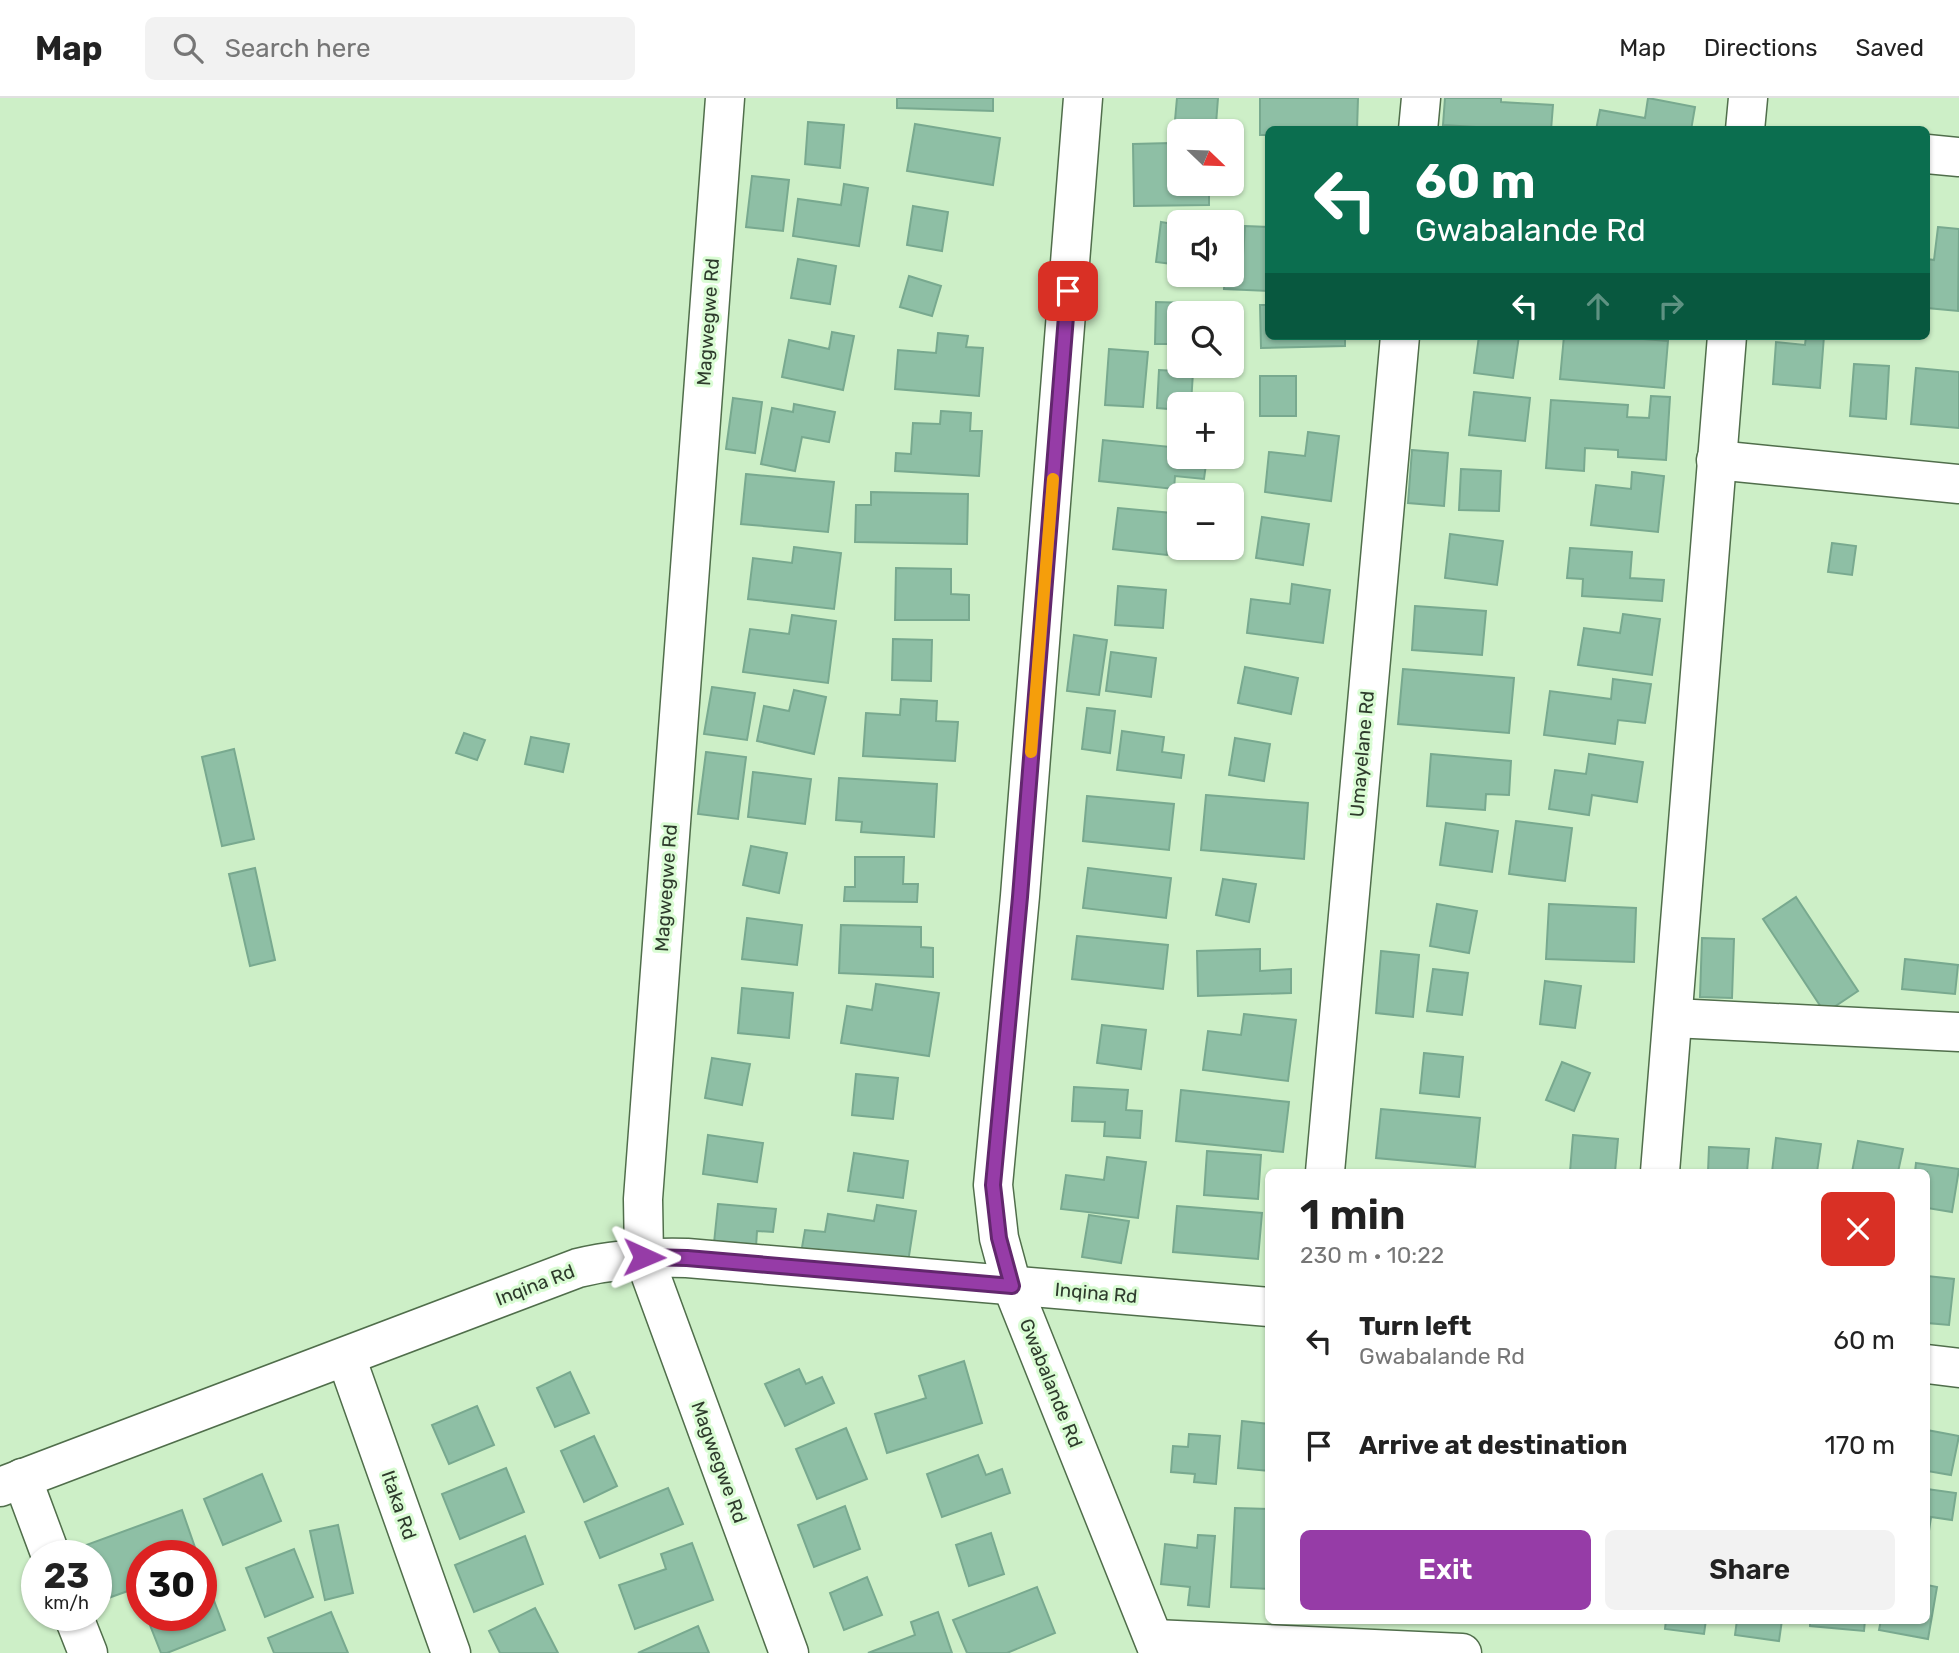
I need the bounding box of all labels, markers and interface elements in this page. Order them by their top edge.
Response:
search box [145,17,635,80]
text: Map [35,29,103,68]
icon: search [169,29,207,67]
text: Search here [225,33,370,64]
text: Map [1619,34,1666,62]
text: Directions [1704,34,1817,62]
text: Saved [1855,34,1924,62]
north arrow [1167,119,1244,196]
map controls [1167,119,1244,560]
text: 60 m [1415,152,1536,210]
icon: left [1300,154,1391,245]
button: sound [1167,210,1244,287]
text: Gwabalande Rd [1415,211,1646,249]
street label: Magwegwe Rd [692,257,724,387]
pin [1038,261,1098,321]
icon: arrive [1049,272,1087,310]
icon: left [1506,287,1544,325]
icon: ahead [1579,287,1617,325]
icon: right [1652,287,1690,325]
button: search [1167,301,1244,378]
button: + [1167,392,1244,469]
button: − [1167,483,1244,560]
street label: Umayelane Rd [1345,690,1379,818]
street label: Magwegwe Rd [650,823,682,953]
text: 1 min [1300,1190,1406,1240]
button: close [1821,1192,1895,1266]
position arrow [607,1220,681,1294]
text: 230 m · 10:22 [1300,1241,1444,1269]
street label: Inqina Rd [492,1259,578,1311]
street label: Inqina Rd [1054,1278,1138,1308]
text: Turn left [1359,1311,1471,1342]
street label: Gwabalande Rd [1015,1315,1087,1451]
icon: left [1300,1322,1338,1360]
text: 60 m [1833,1325,1895,1356]
text: Gwabalande Rd [1359,1342,1525,1370]
street label: Magwegwe Rd [686,1398,752,1526]
icon: arrive [1300,1427,1338,1465]
text: Arrive at destination [1359,1430,1627,1461]
text: 170 m [1825,1430,1895,1461]
street label: Itaka Rd [376,1467,422,1543]
button: Exit [1300,1530,1591,1610]
button: Share [1605,1530,1895,1610]
speed limit sign: 30 [126,1540,217,1631]
text: 23 [44,1555,89,1597]
text: km/h [44,1592,89,1614]

